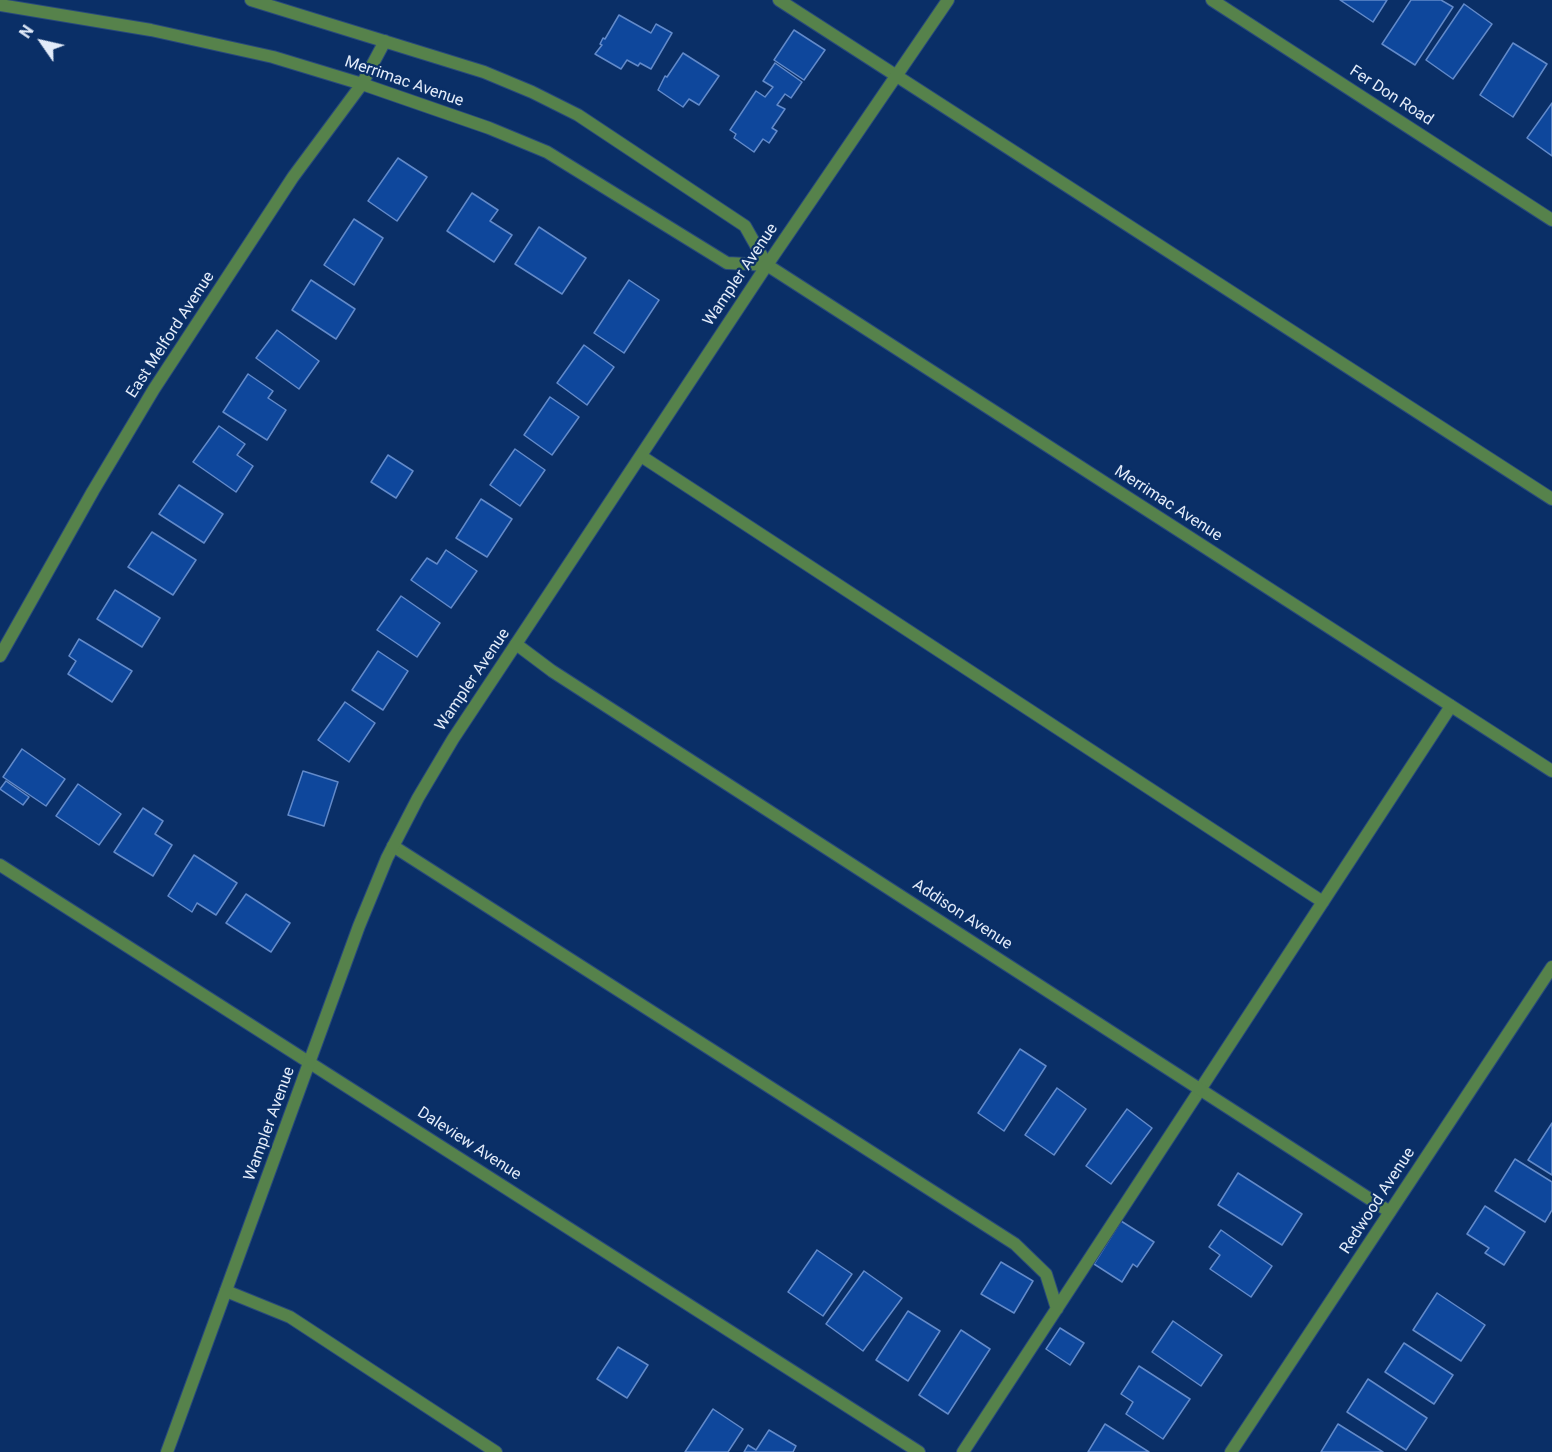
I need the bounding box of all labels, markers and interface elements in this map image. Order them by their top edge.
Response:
north arrow [12,12,72,72]
text: N [16,22,38,42]
street label: Merrimac Avenue [342,53,466,111]
street label: Fer Don Road [1346,62,1436,130]
street label: Wampler Avenue [700,220,782,330]
street label: East Melford Avenue [123,268,219,402]
street label: Merrimac Avenue [1111,462,1225,546]
street label: Wampler Avenue [432,625,514,735]
street label: Addison Avenue [909,876,1015,954]
street label: Wampler Avenue [241,1064,299,1184]
street label: Daleview Avenue [413,1103,525,1185]
street label: Redwood Avenue [1336,1144,1420,1258]

